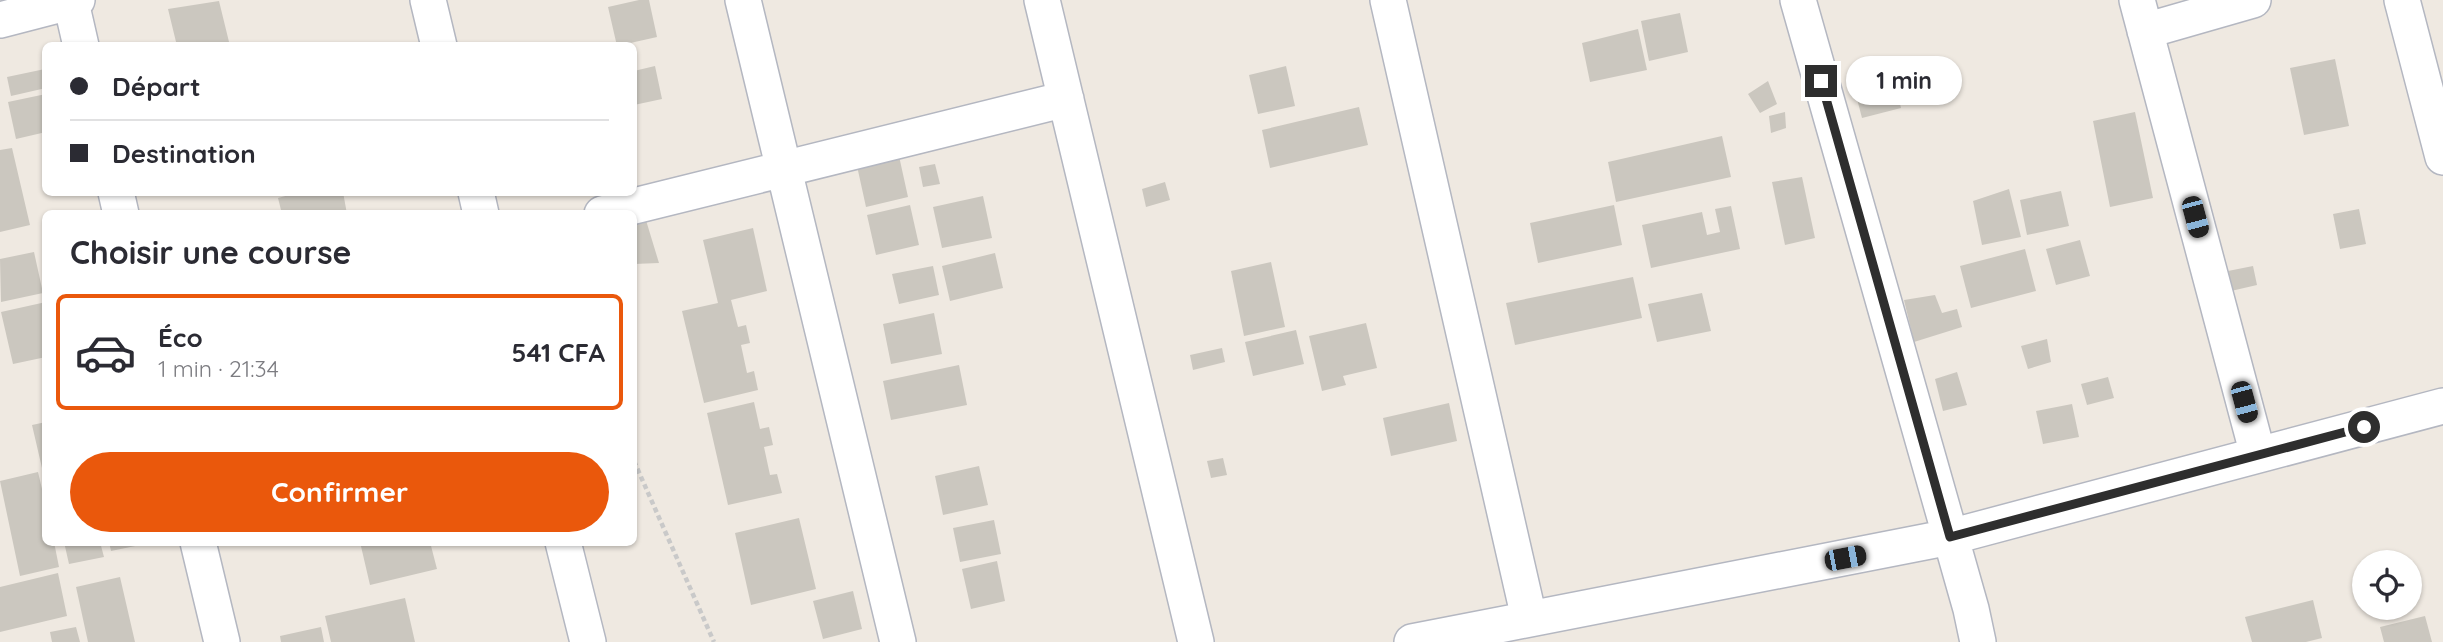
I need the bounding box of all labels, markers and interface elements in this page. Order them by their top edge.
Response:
callout: 1 min [1846,56,1961,106]
route end [1805,65,1837,97]
text: 1 min [1876,66,1932,95]
text: Départ [112,70,201,103]
text: Destination [112,137,256,170]
car [2180,194,2211,240]
text: Choisir une course [70,232,351,272]
icon: car [74,321,137,384]
text: Éco [158,321,203,354]
text: 541 CFA [511,336,605,369]
text: 1 min · 21:34 [158,354,279,383]
car [2229,379,2260,425]
route start [2348,411,2380,443]
button: Confirmer [70,452,609,532]
car [1823,544,1868,572]
map controls [2352,550,2422,620]
button: locate [2352,550,2422,620]

